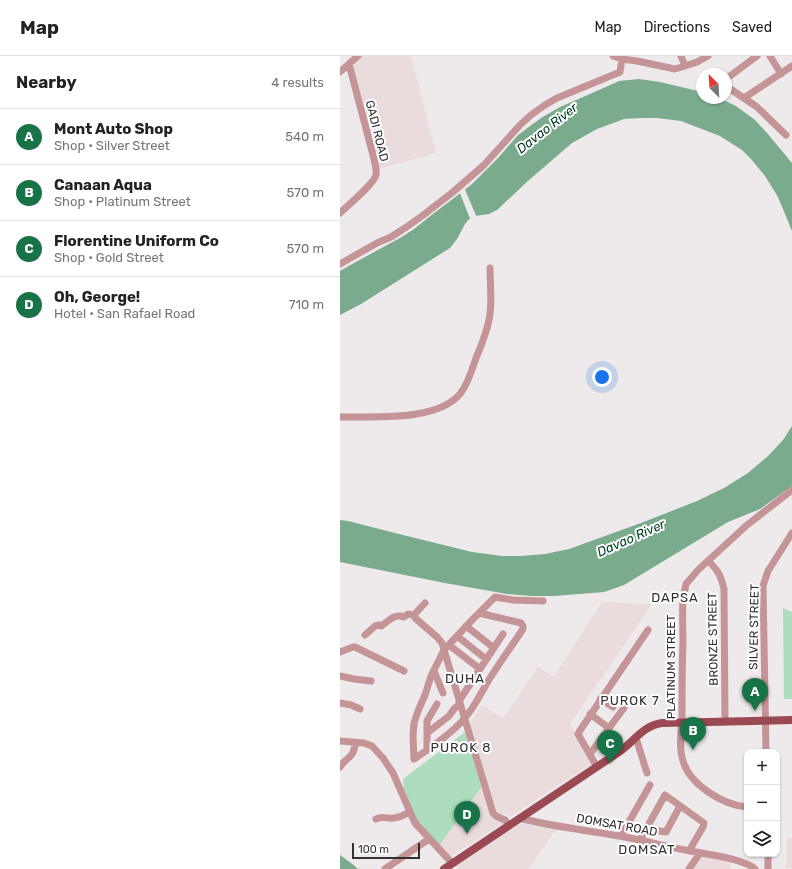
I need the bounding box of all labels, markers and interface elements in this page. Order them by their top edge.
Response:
text: Map [20,16,59,39]
text: Map [595,19,622,36]
text: Directions [644,19,710,36]
text: Saved [732,19,772,36]
north arrow [696,68,732,104]
text: Nearby [16,72,77,92]
text: 4 results [271,75,324,90]
street label: GADI ROAD [363,99,391,163]
water label: Davao River [514,99,581,156]
text: Mont Auto Shop [54,120,173,138]
text: A [24,129,34,144]
text: 540 m [285,129,324,144]
text: Shop · Silver Street [54,138,170,153]
text: Canaan Aqua [54,176,152,194]
text: B [24,185,34,200]
text: 570 m [287,185,324,200]
text: Shop · Platinum Street [54,194,191,209]
text: Florentine Uniform Co [54,232,219,250]
text: C [24,241,34,256]
text: 570 m [287,241,324,256]
text: Shop · Gold Street [54,250,164,265]
text: Oh, George! [54,288,140,306]
text: D [24,297,34,312]
text: 710 m [289,297,324,312]
text: Hotel · San Rafael Road [54,306,195,321]
your location [592,367,612,387]
water label: Davao River [595,516,668,560]
street label: SILVER STREET [746,584,762,670]
district label: DAPSA [651,590,699,605]
street label: BRONZE STREET [705,592,721,686]
street label: PLATINUM STREET [664,615,678,719]
district label: DUHA [445,671,485,686]
pin: A [742,678,768,711]
district label: PUROK 7 [600,693,660,708]
pin: B [680,717,706,750]
pin: C [597,730,623,763]
district label: PUROK 8 [431,740,491,755]
map controls [744,749,780,857]
button: + [744,749,780,785]
button: − [744,785,780,821]
pin: D [454,801,480,834]
street label: DOMSAT ROAD [575,811,659,839]
button: layers [744,821,780,857]
scale bar [352,841,420,860]
district label: DOMSAT [618,842,676,857]
text: 100 m [358,843,389,856]

